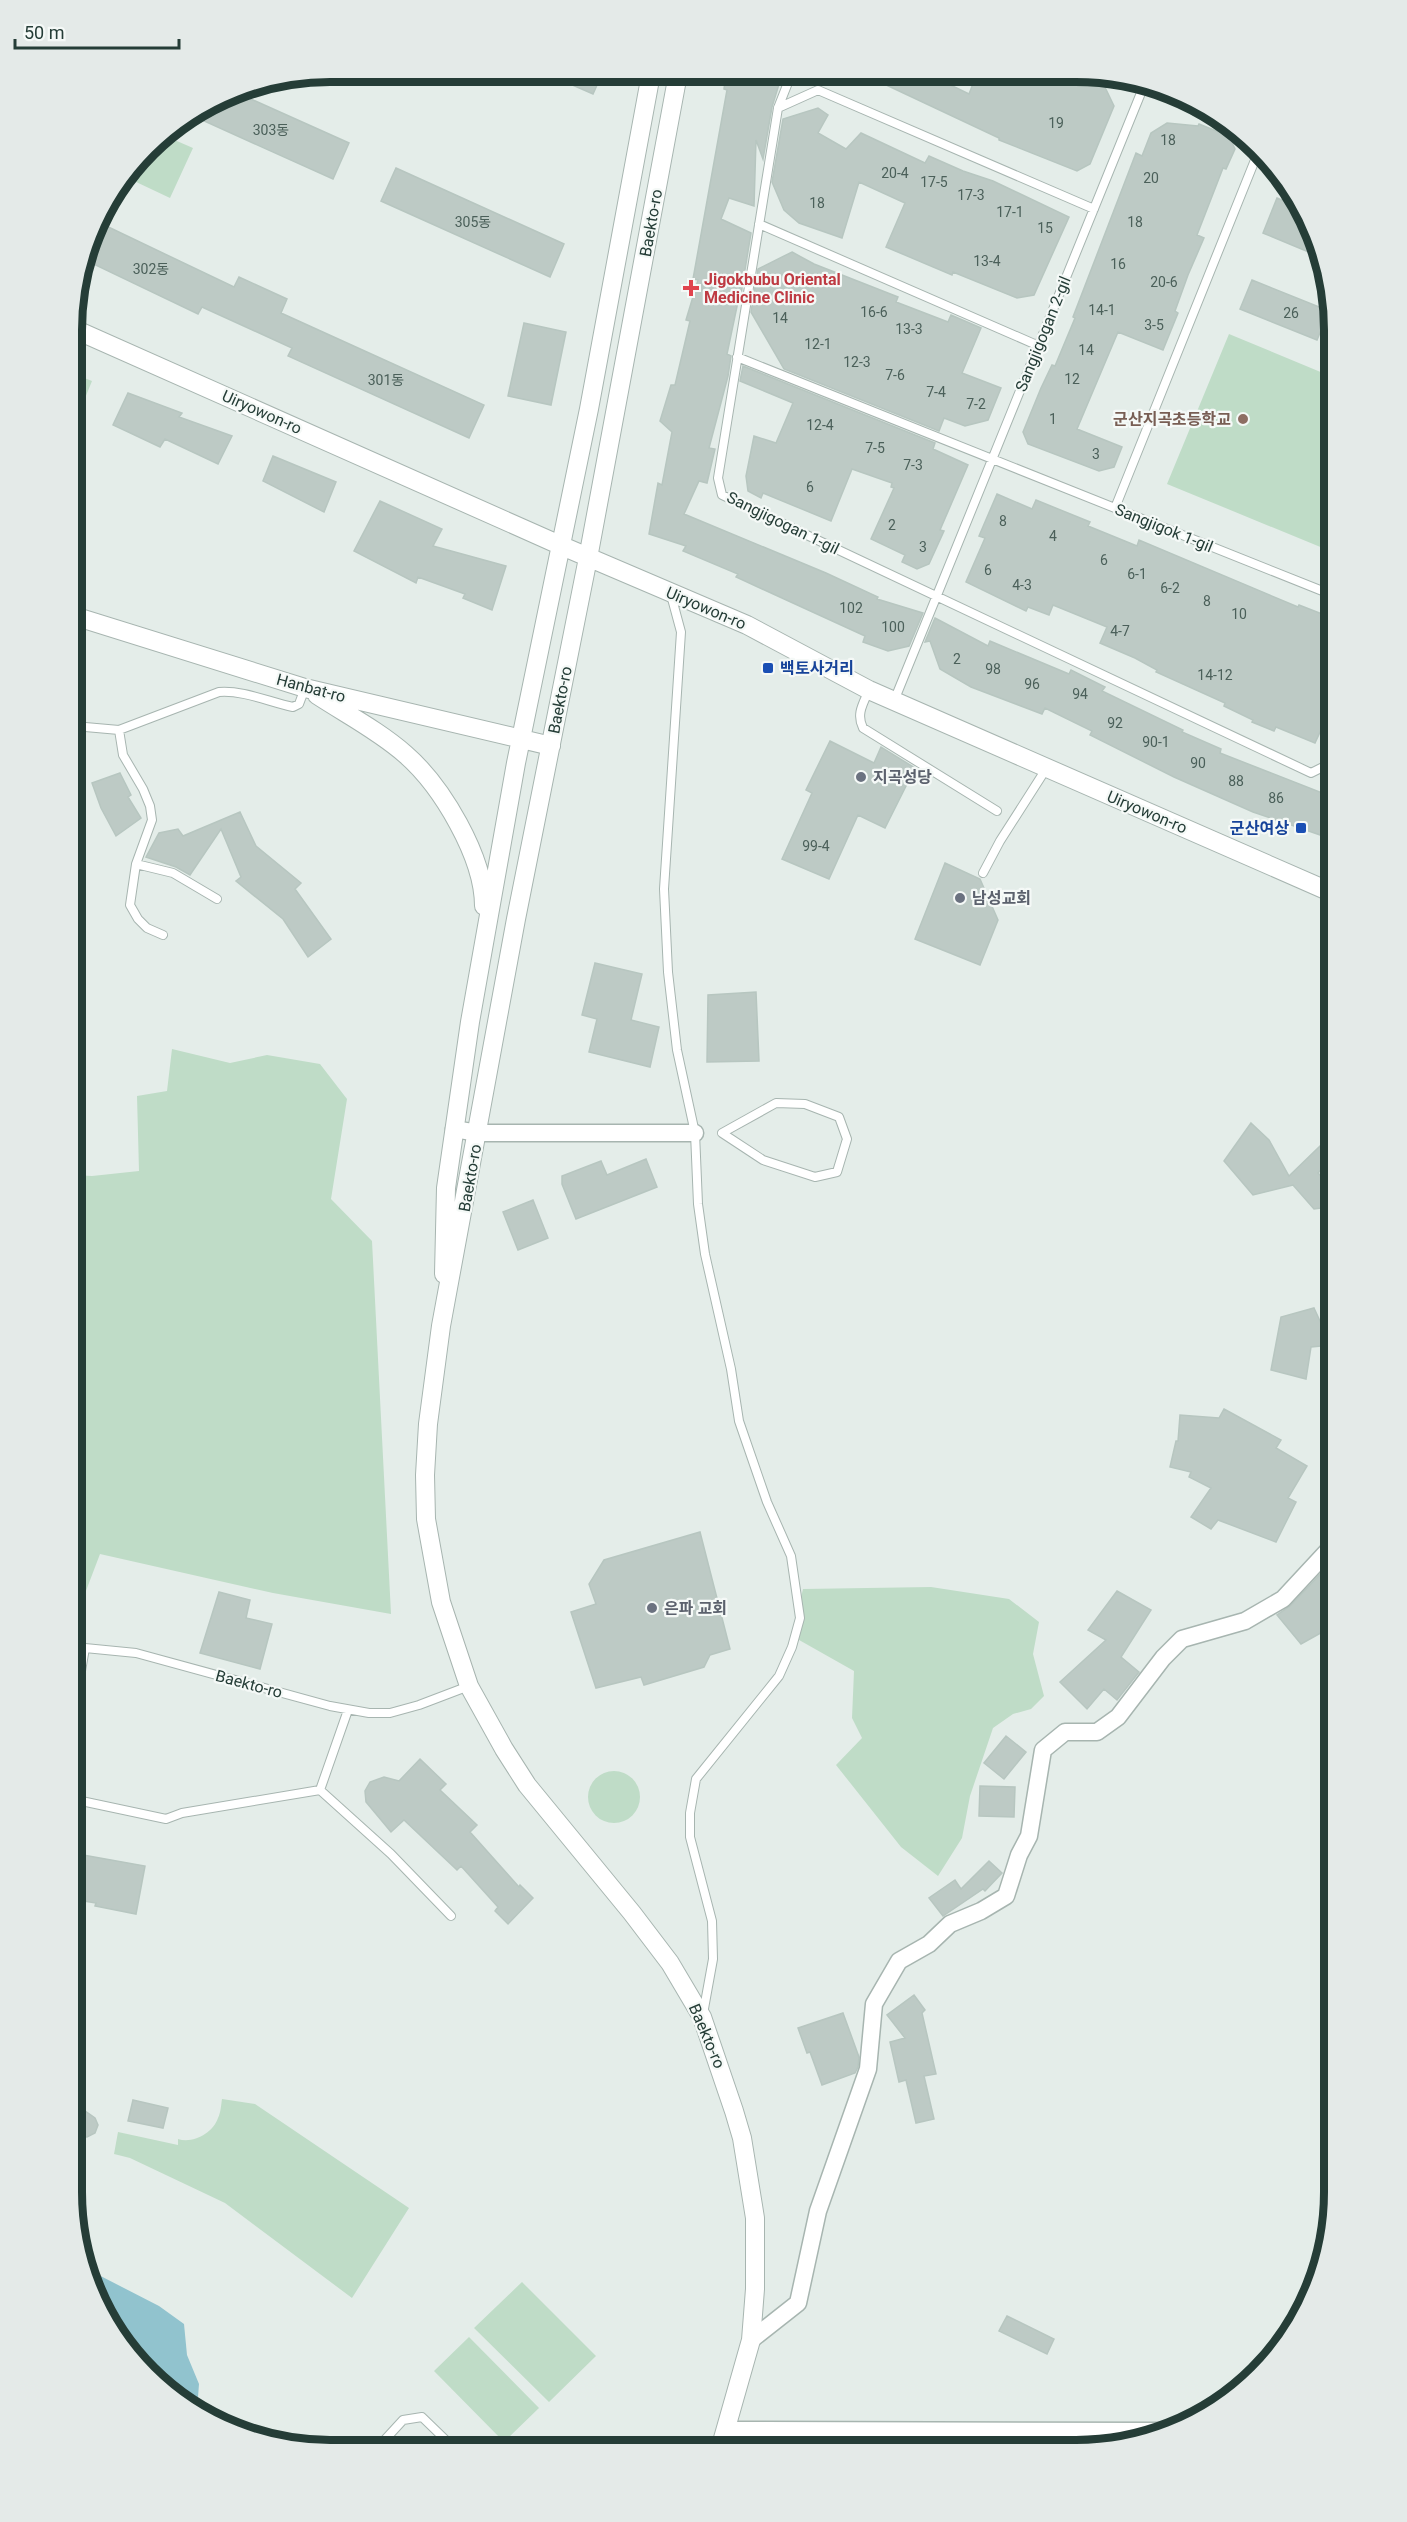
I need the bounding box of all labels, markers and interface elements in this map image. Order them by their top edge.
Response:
scale bar [15,12,178,50]
text: 50 m [24,22,64,43]
house number: 19 [1048,115,1064,131]
house number: 303동 [253,122,289,138]
house number: 18 [1160,132,1176,148]
house number: 20-4 [881,165,909,181]
house number: 20 [1143,170,1159,186]
house number: 17-5 [920,174,948,190]
house number: 17-3 [957,187,985,203]
street label: Baekto-ro [636,188,666,258]
house number: 18 [809,195,825,211]
house number: 17-1 [996,204,1024,220]
house number: 305동 [455,214,491,230]
house number: 18 [1127,214,1143,230]
house number: 15 [1037,220,1053,236]
house number: 13-4 [973,253,1001,269]
house number: 16 [1110,256,1126,272]
house number: 302동 [133,261,169,277]
place label: Jigokbubu Oriental Medicine Clinic [704,270,841,307]
street label: Sangjigogan 2-gil [1011,274,1075,394]
house number: 20-6 [1150,274,1178,290]
marker: Jigokbubu Oriental Medicine Clinic [682,279,700,297]
house number: 14-1 [1088,302,1116,318]
house number: 16-6 [860,304,888,320]
house number: 26 [1283,305,1299,321]
house number: 14 [772,310,788,326]
house number: 3-5 [1144,317,1164,333]
house number: 13-3 [895,321,923,337]
house number: 12-1 [804,336,832,352]
house number: 14 [1078,342,1094,358]
house number: 12-3 [843,354,871,370]
house number: 7-6 [885,367,905,383]
house number: 12 [1064,371,1080,387]
house number: 301동 [368,372,404,388]
house number: 7-4 [926,384,946,400]
street label: Uiryowon-ro [219,386,305,438]
house number: 7-2 [966,396,986,412]
place label: 군산지곡초등학교 [1113,410,1231,429]
house number: 1 [1049,411,1057,427]
marker: 군산지곡초등학교 [1236,412,1250,426]
house number: 12-4 [806,417,834,433]
house number: 7-5 [865,440,885,456]
house number: 3 [1092,446,1100,462]
house number: 7-3 [903,457,923,473]
house number: 6 [806,479,814,495]
street label: Sangjigogan 1-gil [724,488,842,558]
street label: Sangjigok 1-gil [1112,500,1216,556]
house number: 8 [999,513,1007,529]
house number: 2 [888,517,896,533]
house number: 4 [1049,528,1057,544]
house number: 3 [919,539,927,555]
house number: 6 [1100,552,1108,568]
house number: 6 [984,562,992,578]
house number: 6-1 [1127,566,1147,582]
house number: 4-3 [1012,577,1032,593]
house number: 6-2 [1160,580,1180,596]
street label: Uiryowon-ro [663,583,749,633]
house number: 8 [1203,593,1211,609]
house number: 102 [839,600,863,616]
house number: 10 [1231,606,1247,622]
house number: 100 [881,619,905,635]
house number: 4-7 [1110,623,1130,639]
house number: 2 [953,651,961,667]
place label: 백토사거리 [780,659,854,678]
marker: 백토사거리 [761,661,775,675]
house number: 98 [985,661,1001,677]
street label: Baekto-ro [544,665,576,735]
house number: 14-12 [1197,667,1233,683]
street label: Hanbat-ro [274,670,348,706]
house number: 96 [1024,676,1040,692]
house number: 94 [1072,686,1088,702]
house number: 92 [1107,715,1123,731]
house number: 90-1 [1142,734,1170,750]
house number: 90 [1190,755,1206,771]
place label: 지곡성당 [873,768,932,787]
marker: 지곡성당 [854,770,868,784]
house number: 88 [1228,773,1244,789]
street label: Uiryowon-ro [1104,787,1190,837]
house number: 86 [1268,790,1284,806]
place label: 군산여상 [1230,819,1289,838]
marker: 군산여상 [1294,821,1308,835]
house number: 99-4 [802,838,830,854]
place label: 남성교회 [972,889,1031,908]
marker: 남성교회 [953,891,967,905]
street label: Baekto-ro [455,1143,485,1213]
place label: 은파 교회 [664,1599,727,1618]
marker: 은파 교회 [645,1601,659,1615]
street label: Baekto-ro [214,1666,284,1702]
street label: Baekto-ro [685,2001,729,2071]

